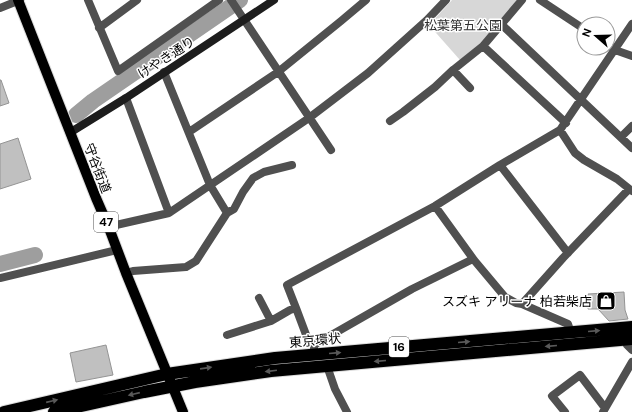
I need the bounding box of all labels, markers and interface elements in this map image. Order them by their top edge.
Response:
north arrow [576,16,616,56]
park label: 松葉第五公園 [424,17,502,34]
text: N [579,26,595,39]
street label: けやき通り [134,33,198,82]
street label: 守谷街道 [80,141,115,196]
road number: 47 [94,212,118,232]
shop icon: スズキ アリーナ 柏若柴店 [595,290,617,312]
place label: スズキ アリーナ 柏若柴店 [442,293,592,310]
one-way arrow [588,327,600,334]
street label: 東京環状 [288,330,342,351]
road number: 16 [389,337,409,357]
one-way arrow [458,338,471,345]
one-way arrow [545,343,557,349]
one-way arrow [329,349,341,356]
one-way arrow [374,358,386,364]
one-way arrow [200,365,212,371]
one-way arrow [265,368,278,375]
one-way arrow [128,392,140,398]
one-way arrow [46,398,58,404]

